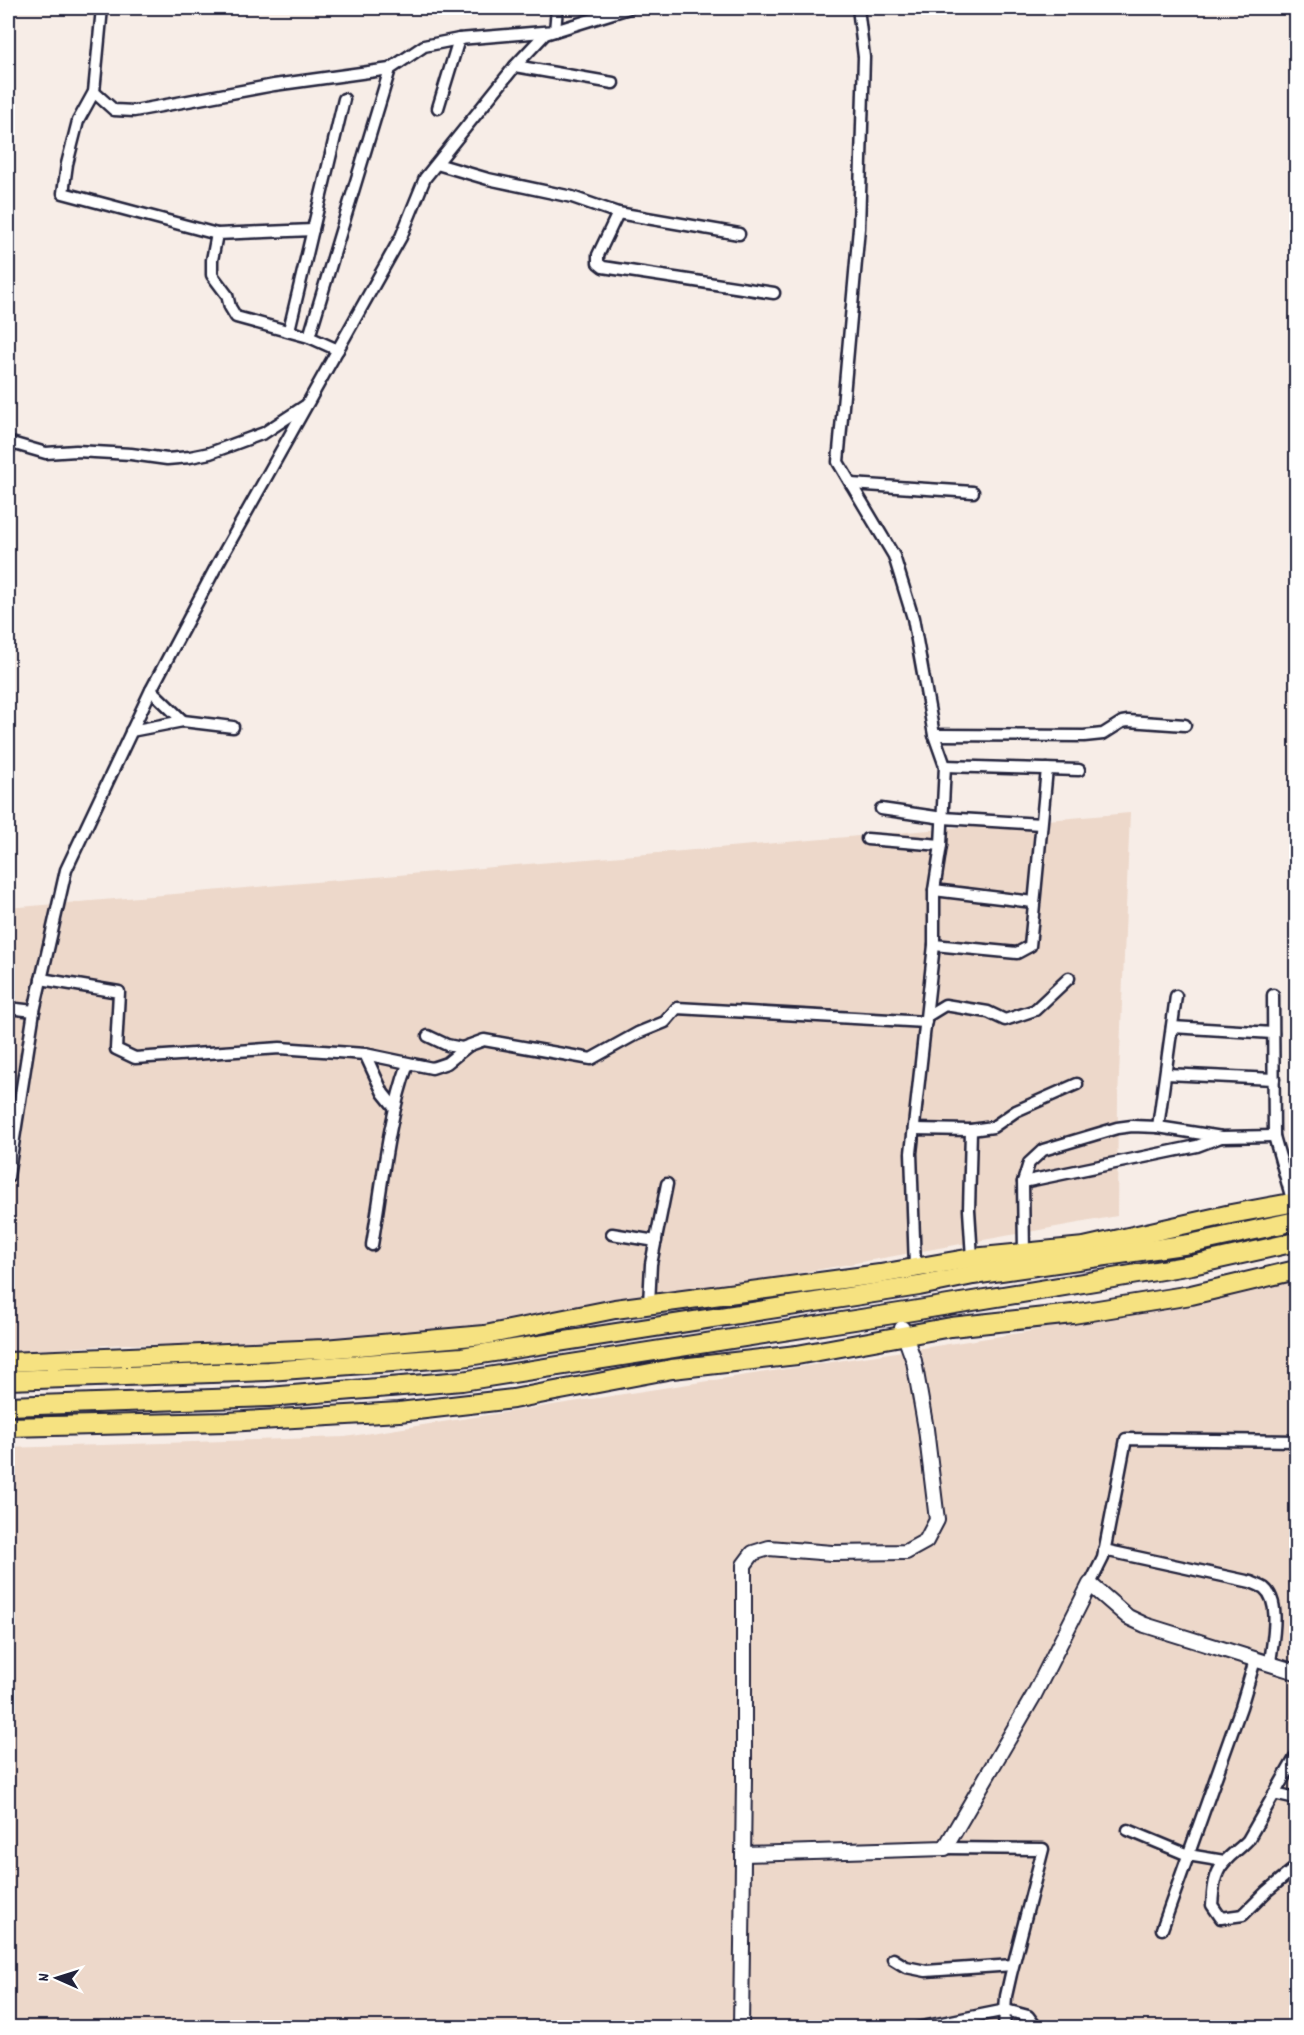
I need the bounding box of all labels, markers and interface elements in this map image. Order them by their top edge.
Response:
north arrow [27,1948,87,2008]
text: N [33,1973,56,1982]

